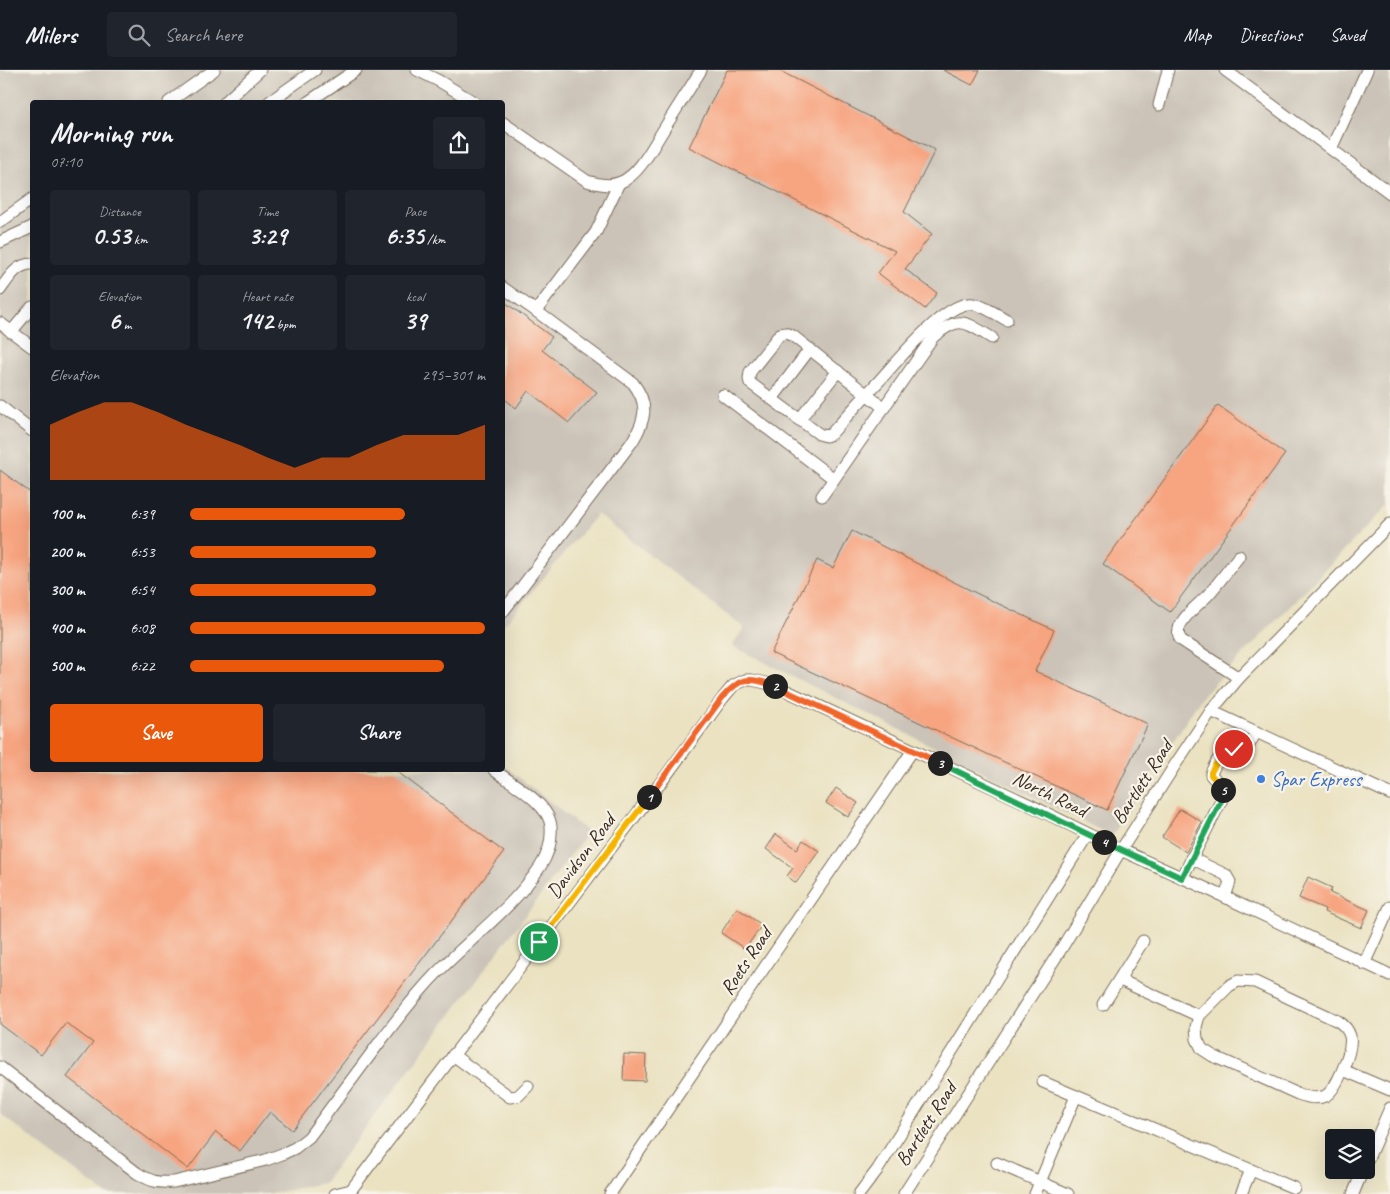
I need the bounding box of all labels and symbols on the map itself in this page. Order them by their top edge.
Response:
pin: 2 [762,674,788,698]
pin [1213,728,1255,770]
street label: Bartlett Road [1106,733,1180,829]
pin: 3 [928,750,952,776]
street label: North Road [1009,765,1094,824]
place label: Spar Express [1271,767,1364,792]
marker: Spar Express [1255,773,1267,785]
pin: 5 [1210,778,1236,802]
pin: 1 [636,784,662,810]
street label: Davidson Road [541,806,623,903]
pin: 4 [1092,830,1116,854]
street label: Roets Road [714,920,779,999]
pin [518,921,560,963]
street label: Bartlett Road [890,1075,964,1171]

